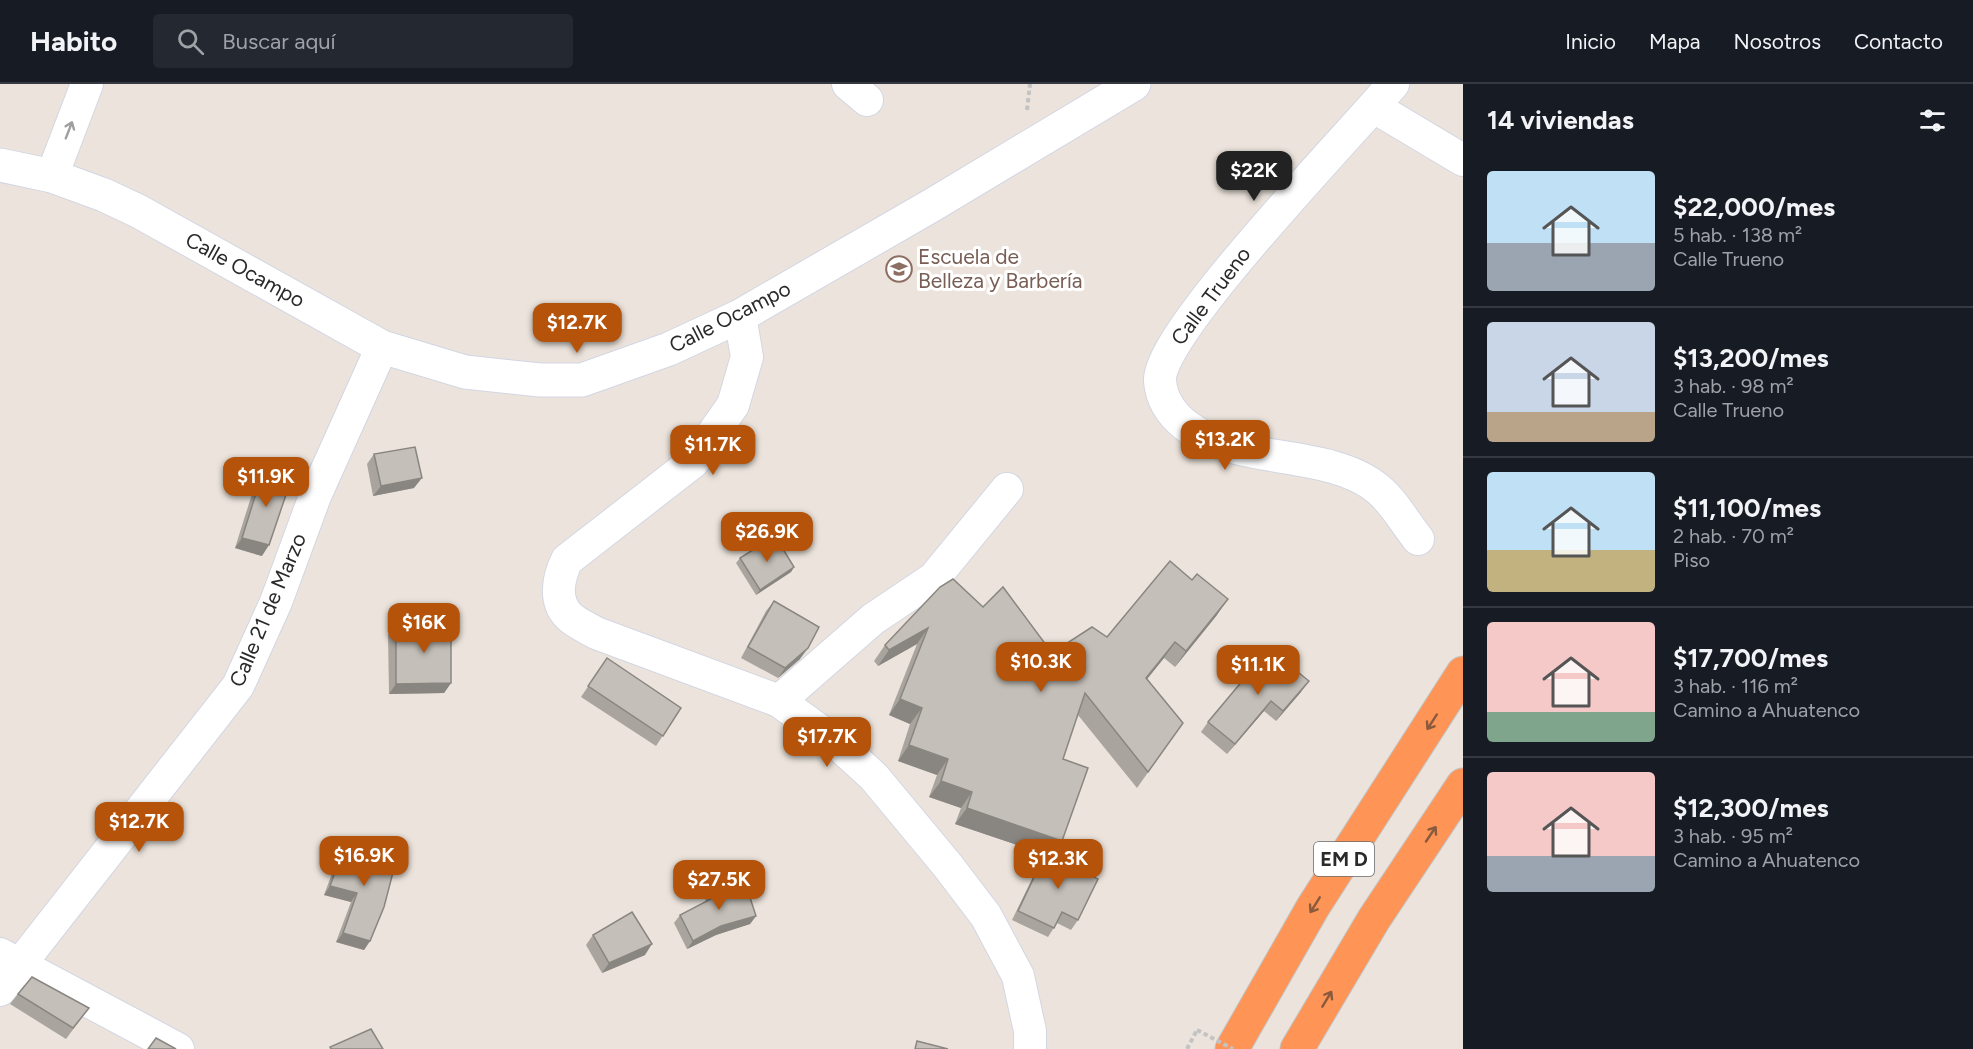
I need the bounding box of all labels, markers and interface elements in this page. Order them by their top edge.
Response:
search box [153,14,573,68]
text: Habito [30,24,117,58]
icon: search [174,25,207,58]
text: Buscar aquí [222,28,336,55]
text: Inicio [1565,29,1616,54]
text: Mapa [1649,29,1701,54]
text: Nosotros [1734,29,1821,54]
text: Contacto [1854,29,1943,54]
text: 14 viviendas [1487,104,1634,136]
icon: filters [1916,104,1949,137]
one-way arrow [64,121,75,140]
pin: $22K [1218,151,1290,202]
text: $22K [1230,158,1278,182]
text: $22,000/mes [1673,191,1835,223]
icon: home [1535,195,1607,267]
text: 5 hab. · 138 m² [1673,223,1802,247]
street label: Calle Ocampo [181,226,309,313]
street label: Calle Trueno [1166,242,1256,350]
place label: Escuela de Belleza y Barbería [918,244,1083,293]
text: Calle Trueno [1673,247,1784,271]
school or university icon: Escuela de Belleza y Barbería [884,254,914,284]
street label: Calle Ocampo [665,275,795,358]
pin: $12.7K [528,303,626,354]
text: $12.7K [547,310,607,334]
text: $13,200/mes [1673,342,1829,374]
icon: home [1535,346,1607,418]
text: 3 hab. · 98 m² [1673,374,1794,398]
text: Calle Trueno [1673,398,1784,422]
pin: $13.2K [1176,420,1274,471]
pin: $11.7K [664,425,762,476]
text: $13.2K [1195,427,1255,451]
text: $11.7K [684,432,742,456]
pin: $11.9K [217,457,315,508]
text: $11.9K [237,464,295,488]
text: $11,100/mes [1673,492,1821,524]
icon: home [1535,496,1607,568]
pin: $26.9K [718,512,816,563]
text: $26.9K [735,519,799,543]
text: 2 hab. · 70 m² [1673,524,1794,548]
street label: Calle 21 de Marzo [224,529,311,690]
text: Piso [1673,548,1710,572]
pin: $16K [388,603,460,654]
text: $16K [402,610,446,634]
pin: $10.3K [992,642,1090,693]
text: $17,700/mes [1673,642,1828,674]
pin: $11.1K [1209,645,1307,696]
icon: home [1535,646,1607,718]
text: $10.3K [1010,649,1072,673]
text: $11.1K [1231,652,1285,676]
text: 3 hab. · 116 m² [1673,674,1798,698]
text: Camino a Ahuatenco [1673,698,1860,722]
one-way arrow [1425,714,1438,731]
pin: $17.7K [778,717,876,768]
text: $17.7K [797,724,857,748]
text: $12,300/mes [1673,792,1829,824]
icon: home [1535,796,1607,868]
pin: $12.7K [90,802,188,853]
text: $12.7K [109,809,169,833]
text: 3 hab. · 95 m² [1673,824,1793,848]
one-way arrow [1425,826,1437,842]
pin: $16.9K [315,836,413,887]
pin: $12.3K [1009,839,1107,890]
road number: EM D [1314,842,1374,876]
text: $16.9K [334,843,395,867]
text: $12.3K [1028,846,1088,870]
text: Camino a Ahuatenco [1673,848,1860,872]
pin: $27.5K [670,860,768,911]
text: $27.5K [687,867,751,891]
one-way arrow [1309,896,1322,913]
one-way arrow [1321,991,1333,1008]

